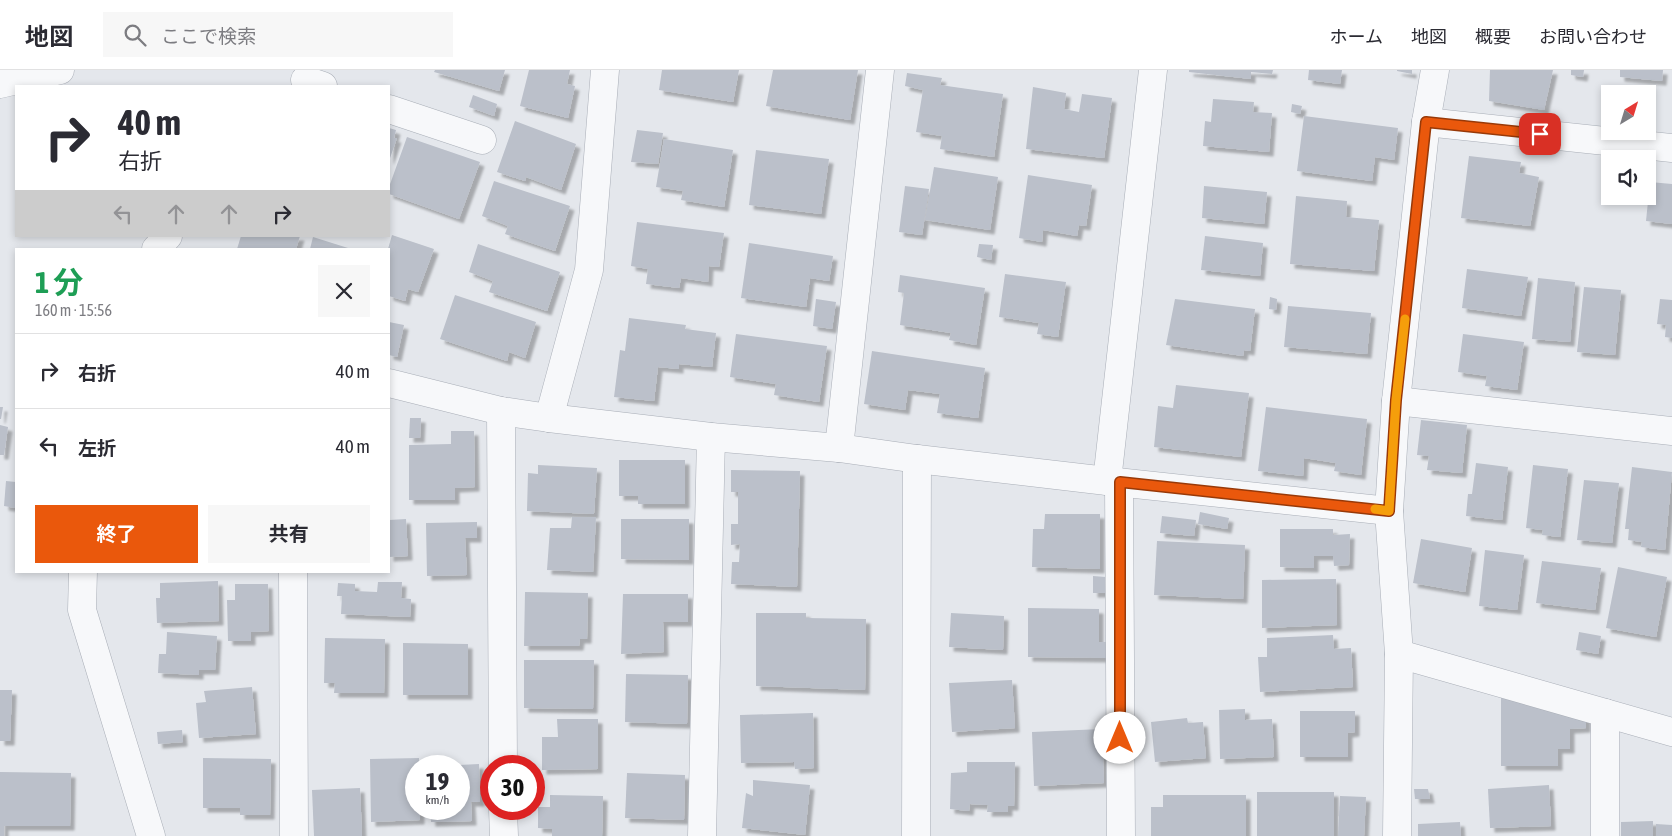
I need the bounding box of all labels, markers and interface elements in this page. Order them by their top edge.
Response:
search box [103,12,453,57]
icon: search [121,21,149,49]
text: 地図 [25,23,73,50]
text: ここで検索 [161,25,256,47]
text: ホーム [1330,26,1383,47]
text: 地図 [1411,26,1447,47]
text: 概要 [1475,26,1511,47]
text: お問い合わせ [1539,26,1647,47]
north arrow [1601,85,1656,140]
map controls [1601,85,1656,205]
text: 40 m [118,102,181,142]
icon: right [35,105,100,170]
pin [1519,113,1561,155]
icon: arrive [1526,120,1554,148]
text: 右折 [118,148,162,174]
button: sound [1601,150,1656,205]
icon: left [109,200,137,228]
icon: ahead [162,200,190,228]
icon: ahead [215,200,243,228]
icon: right [268,200,296,228]
text: 1 分 [35,265,83,299]
button: close [318,265,370,317]
text: 160 m · 15:56 [35,301,112,319]
icon: right [35,357,63,385]
text: 40 m [336,360,370,382]
text: 右折 [78,362,116,384]
icon: left [35,432,63,460]
text: 40 m [336,435,370,457]
text: 左折 [78,437,116,459]
button: 終了 [35,505,198,563]
button: 共有 [208,505,370,563]
position arrow [1093,711,1145,763]
speed limit sign: 30 [480,755,545,820]
text: 19 [426,767,449,795]
text: km/h [426,793,449,807]

